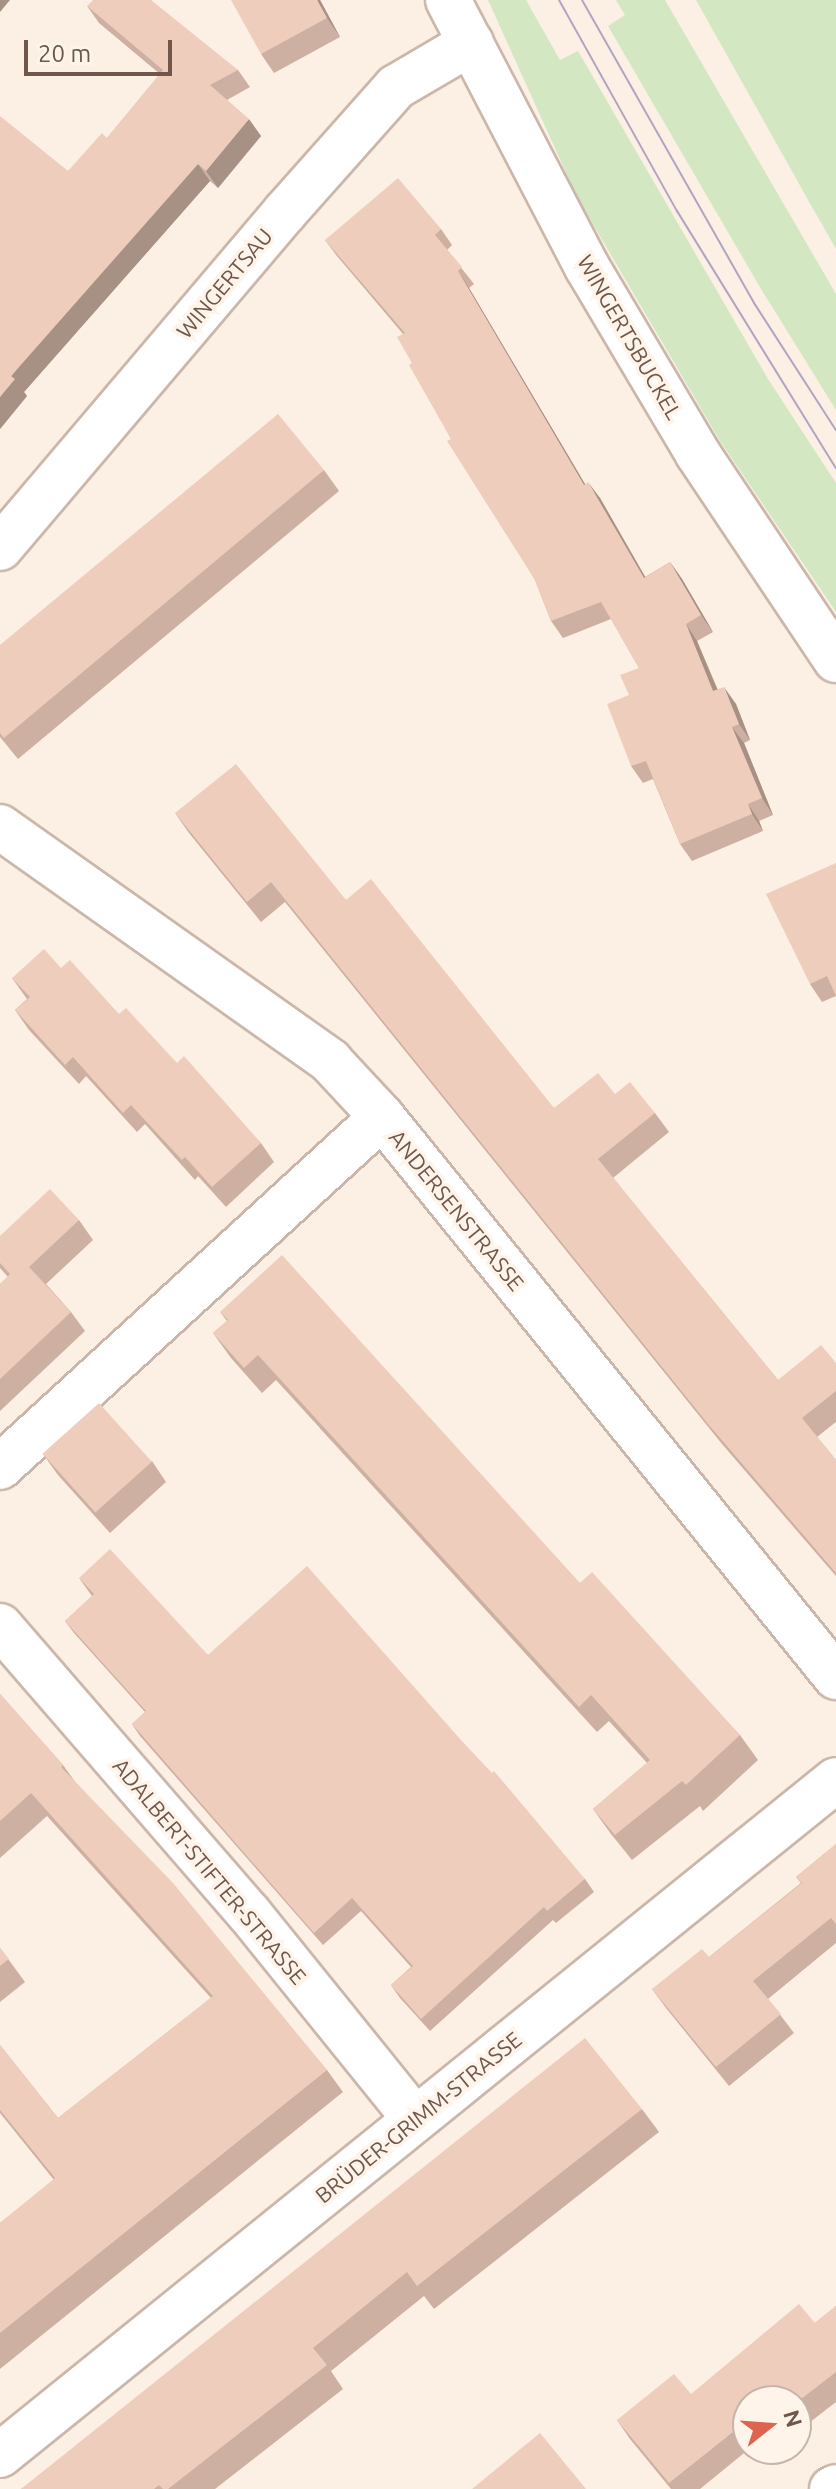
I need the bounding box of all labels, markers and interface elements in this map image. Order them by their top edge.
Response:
scale bar [28,24,176,74]
text: 20 m [38,40,91,67]
street label: WINGERTSAU [170,223,278,343]
street label: WINGERTSBUCKEL [572,250,688,424]
street label: ANDERSENSTRASSE [384,1124,530,1296]
street label: ADALBERT-STIFTER-STRASSE [108,1753,312,1989]
street label: BRÜDER-GRIMM-STRASSE [310,2026,526,2208]
north arrow [732,2385,812,2465]
text: N [779,2407,808,2430]

